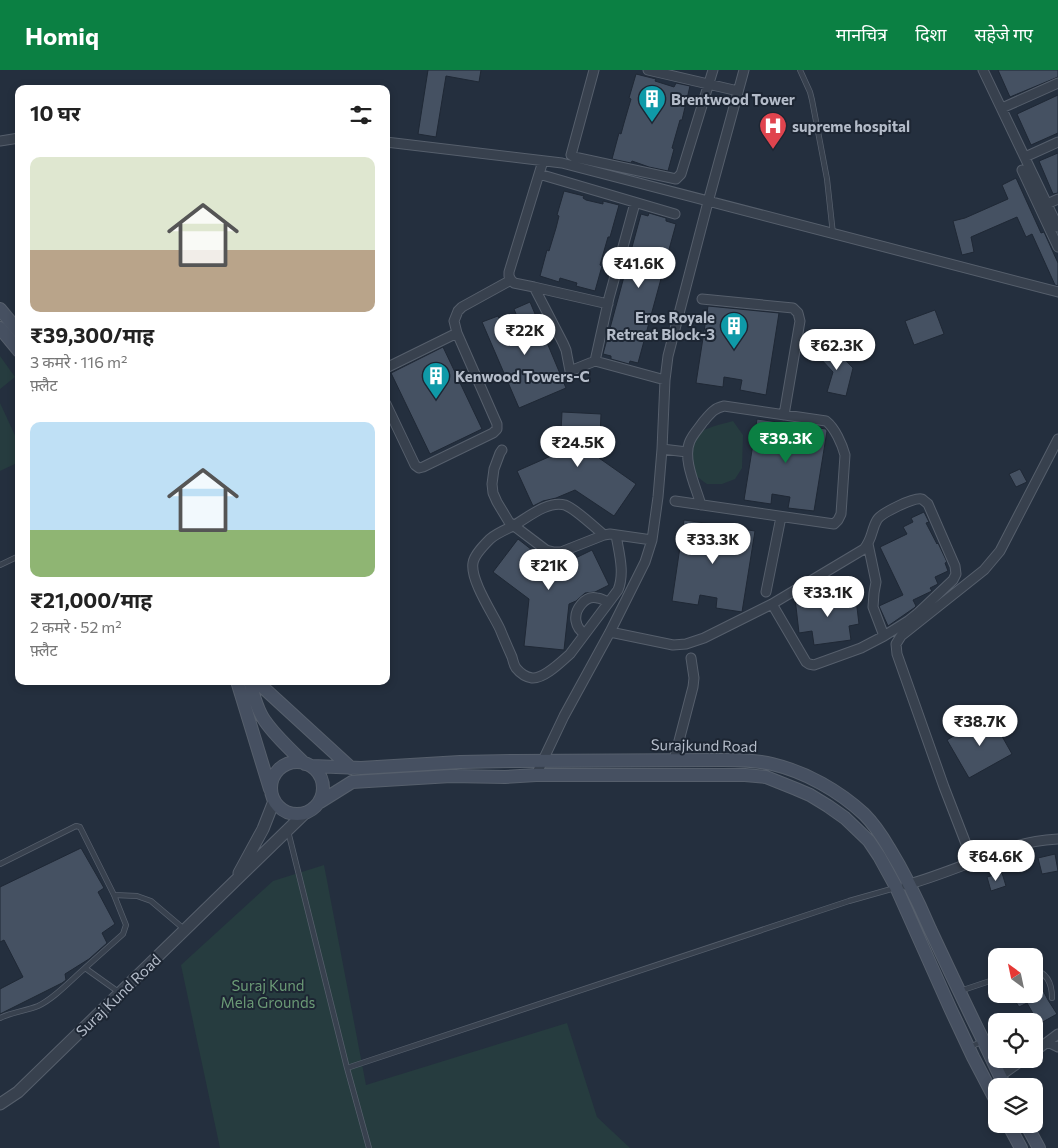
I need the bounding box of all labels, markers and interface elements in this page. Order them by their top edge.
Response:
text: Homiq [25,21,99,50]
text: मानचित्र [836,23,887,45]
text: दिशा [915,23,946,45]
text: सहेजे गए [974,23,1033,45]
building icon: Brentwood Tower [637,84,667,123]
place label: Brentwood Tower [671,90,795,108]
text: 10 घर [30,100,80,125]
icon: filters [347,101,375,129]
hospital icon: supreme hospital [758,111,788,150]
place label: supreme hospital [792,117,910,135]
icon: home [158,190,248,280]
pin: ₹41.6K [598,246,680,289]
text: ₹41.6K [614,253,665,272]
place label: Eros Royale Retreat Block-3 [606,308,715,343]
building icon: Eros Royale Retreat Block-3 [719,311,749,350]
pin: ₹22K [495,314,555,356]
text: ₹22K [505,320,545,339]
text: ₹39,300/माह [30,322,154,347]
pin: ₹62.3K [796,328,878,371]
text: ₹62.3K [810,335,864,354]
text: 3 कमरे · 116 m² [30,352,127,371]
building icon: Kenwood Towers-C [421,361,451,400]
place label: Kenwood Towers-C [455,367,590,385]
text: फ़्लैट [30,375,58,394]
pin: ₹39.3K [745,422,827,464]
pin: ₹24.5K [537,426,619,468]
text: ₹39.3K [759,428,813,447]
text: ₹24.5K [551,432,605,451]
icon: home [158,455,248,545]
pin: ₹33.3K [672,522,754,565]
text: ₹33.3K [687,529,739,548]
pin: ₹21K [519,548,579,591]
text: ₹21K [530,555,568,574]
pin: ₹33.1K [787,576,869,618]
text: ₹33.1K [803,582,853,601]
text: ₹21,000/माह [30,587,152,612]
text: 2 कमरे · 52 m² [30,617,122,636]
text: फ़्लैट [30,640,58,659]
pin: ₹38.7K [939,704,1021,747]
text: ₹38.7K [954,711,1006,730]
street label: Surajkund Road [651,735,757,755]
pin: ₹64.6K [955,840,1037,882]
text: ₹64.6K [969,846,1023,865]
north arrow [988,948,1042,1002]
map controls [988,948,1043,1133]
street label: Suraj Kund Road [72,950,164,1040]
park label: Suraj Kund Mela Grounds [221,976,316,1011]
button: locate [988,1013,1043,1068]
button: layers [988,1078,1043,1133]

